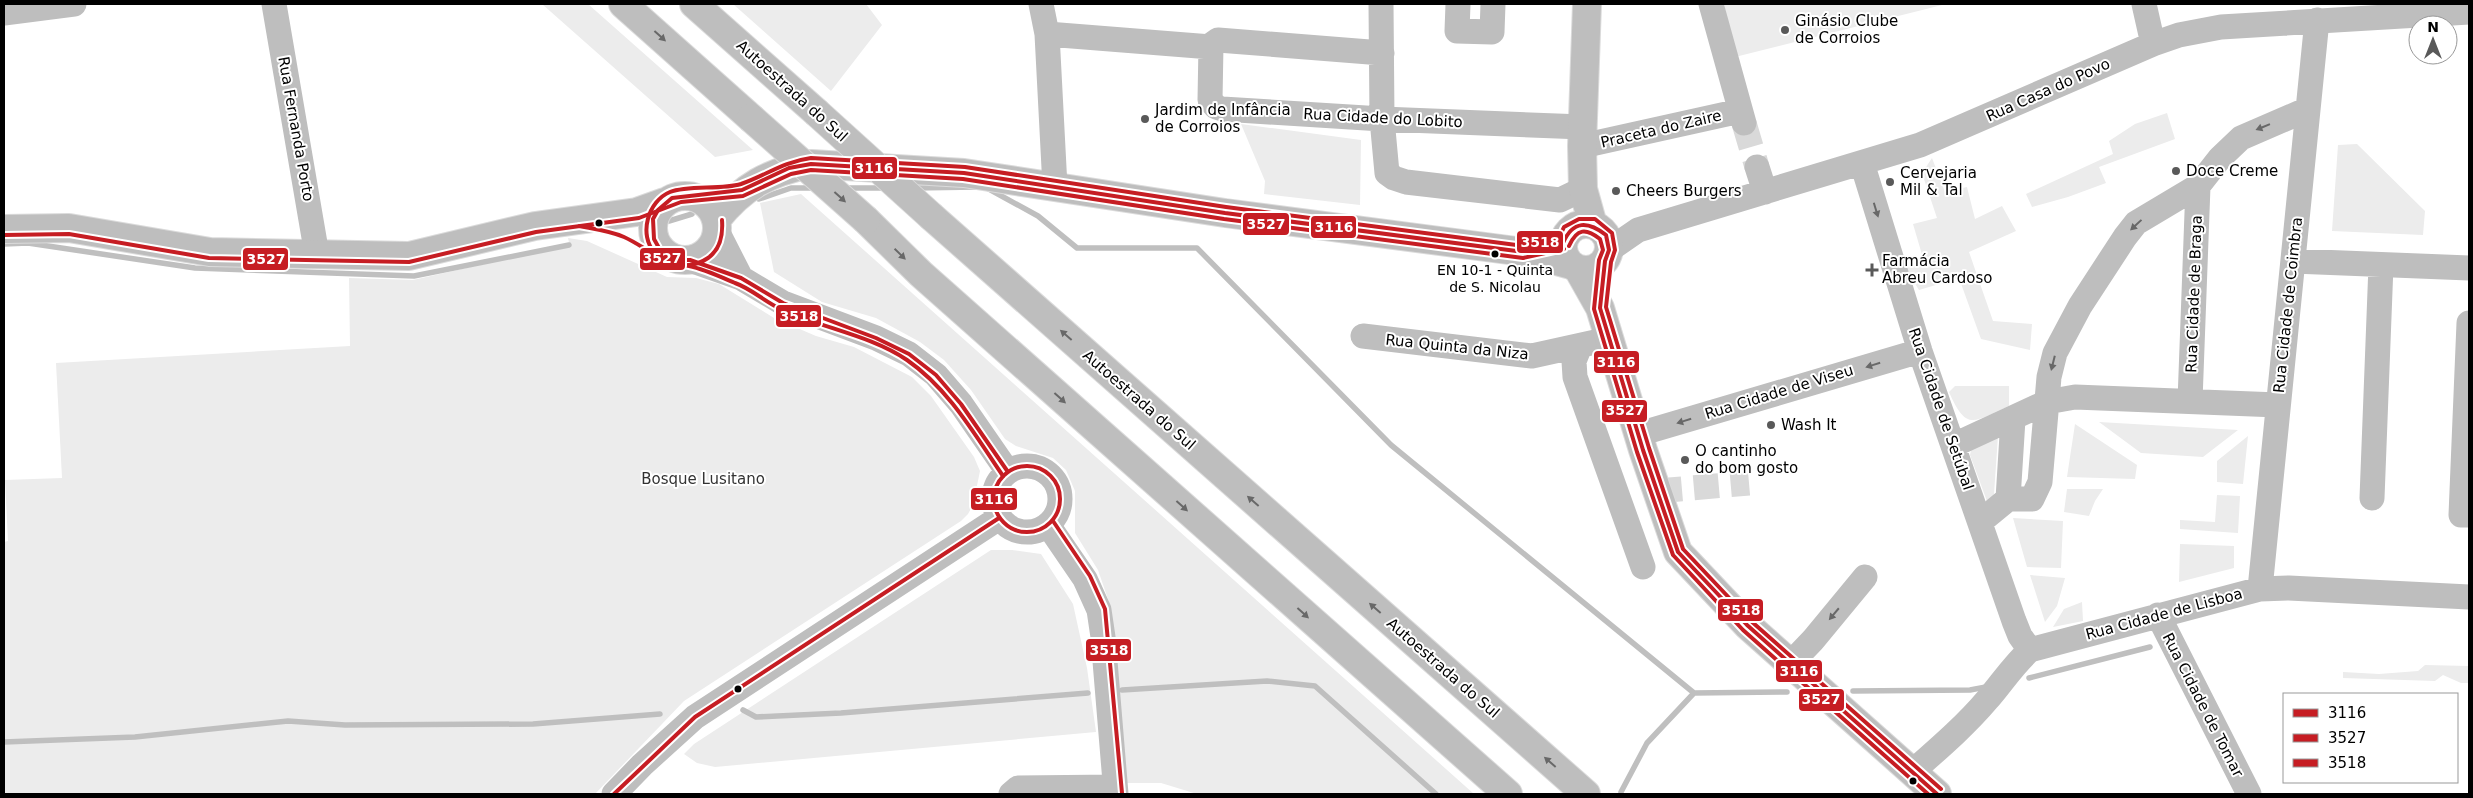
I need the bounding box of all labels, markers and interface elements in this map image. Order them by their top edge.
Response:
place label: Ginásio Clube de Corroios [1795,12,1898,47]
north arrow [2408,15,2458,65]
text: N [2427,19,2439,35]
marker: Ginásio Clube de Corroios [1779,24,1791,36]
one-way arrow [653,30,665,42]
street label: Autoestrada do Sul [733,36,851,146]
street label: Rua Fernanda Porto [274,55,318,203]
street label: Rua Casa do Povo [1983,55,2113,125]
place label: Jardim de Infância de Corroios [1154,101,1291,136]
street label: Rua Cidade do Lobito [1303,105,1463,131]
street label: Praceta do Zaire [1599,106,1723,152]
marker: Jardim de Infância de Corroios [1139,113,1151,125]
one-way arrow [2255,123,2270,131]
line badge: 3116 [851,156,898,180]
text: 3116 [855,160,893,176]
place label: Doce Creme [2186,162,2278,180]
place label: Cervejaria Mil & Tal [1900,164,1977,199]
marker: Doce Creme [2170,165,2182,177]
marker: Cervejaria Mil & Tal [1884,176,1896,188]
place label: Cheers Burgers [1626,182,1742,200]
marker: Cheers Burgers [1610,185,1622,197]
one-way arrow [833,191,845,203]
one-way arrow [1873,203,1881,218]
line badge: 3527 [1242,212,1290,236]
line badge: 3116 [1310,215,1357,239]
street label: Rua Cidade de Braga [2182,215,2206,373]
text: 3527 [1247,216,1285,232]
street label: Rua Cidade de Coimbra [2270,216,2306,394]
unlabelled marker [594,218,604,228]
text: 3116 [1315,219,1353,235]
one-way arrow [2131,219,2143,231]
line badge: 3518 [1516,230,1564,254]
text: 3518 [1521,234,1559,250]
line badge: 3527 [242,247,289,271]
line badge: 3527 [639,247,686,271]
one-way arrow [894,248,906,260]
marker: EN 10-1 - Quinta de S. Nicolau [1490,249,1500,259]
text: 3527 [643,250,681,266]
text: 3527 [247,251,285,267]
place label: Farmácia Abreu Cardoso [1882,252,1992,287]
place label: EN 10-1 - Quinta de S. Nicolau [1437,262,1553,295]
marker: Farmácia Abreu Cardoso [1866,264,1878,276]
line badge: 3518 [775,304,822,328]
text: 3518 [780,308,818,324]
street label: Rua Cidade de Setúbal [1905,325,1977,493]
one-way arrow [1060,329,1072,341]
street label: Rua Quinta da Niza [1384,331,1530,363]
street label: Autoestrada do Sul [1079,346,1199,454]
line badge: 3116 [1593,350,1640,374]
text: 3116 [1597,354,1635,370]
one-way arrow [2048,355,2056,370]
street label: Rua Cidade de Viseu [1703,361,1855,423]
one-way arrow [1866,361,1881,369]
one-way arrow [1054,392,1066,404]
line badge: 3527 [1601,399,1648,423]
text: 3527 [1606,402,1644,418]
place label: Wash It [1781,416,1837,434]
one-way arrow [1676,417,1691,425]
marker: Wash It [1765,419,1777,431]
place label: O cantinho do bom gosto [1695,442,1798,477]
marker: O cantinho do bom gosto [1679,454,1691,466]
park label: Bosque Lusitano [641,470,765,488]
line badge: 3116 [970,487,1018,511]
text: 3116 [975,491,1013,507]
one-way arrow [1247,495,1260,506]
one-way arrow [1175,500,1188,511]
street label: Rua Cidade de Lisboa [2084,584,2244,644]
line badge: 3518 [1717,598,1764,622]
one-way arrow [1370,602,1382,614]
text: 3518 [1722,602,1760,618]
one-way arrow [1297,608,1310,619]
one-way arrow [1829,608,1840,621]
street label: Autoestrada do Sul [1383,614,1503,722]
street label: Rua Cidade de Tomar [2159,630,2248,781]
line badge: 3518 [1085,638,1132,662]
text: 3518 [1090,642,1128,658]
line badge: 3116 [1775,659,1823,683]
text: 3116 [1780,663,1818,679]
unlabelled marker [733,684,743,694]
line badge: 3527 [1798,688,1845,712]
text: 3527 [1802,691,1840,707]
legend [2283,693,2458,783]
text: 3116 [2328,704,2366,722]
text: 3527 [2328,729,2366,747]
text: 3518 [2328,754,2366,772]
one-way arrow [1544,756,1556,768]
unlabelled marker [1908,776,1918,786]

